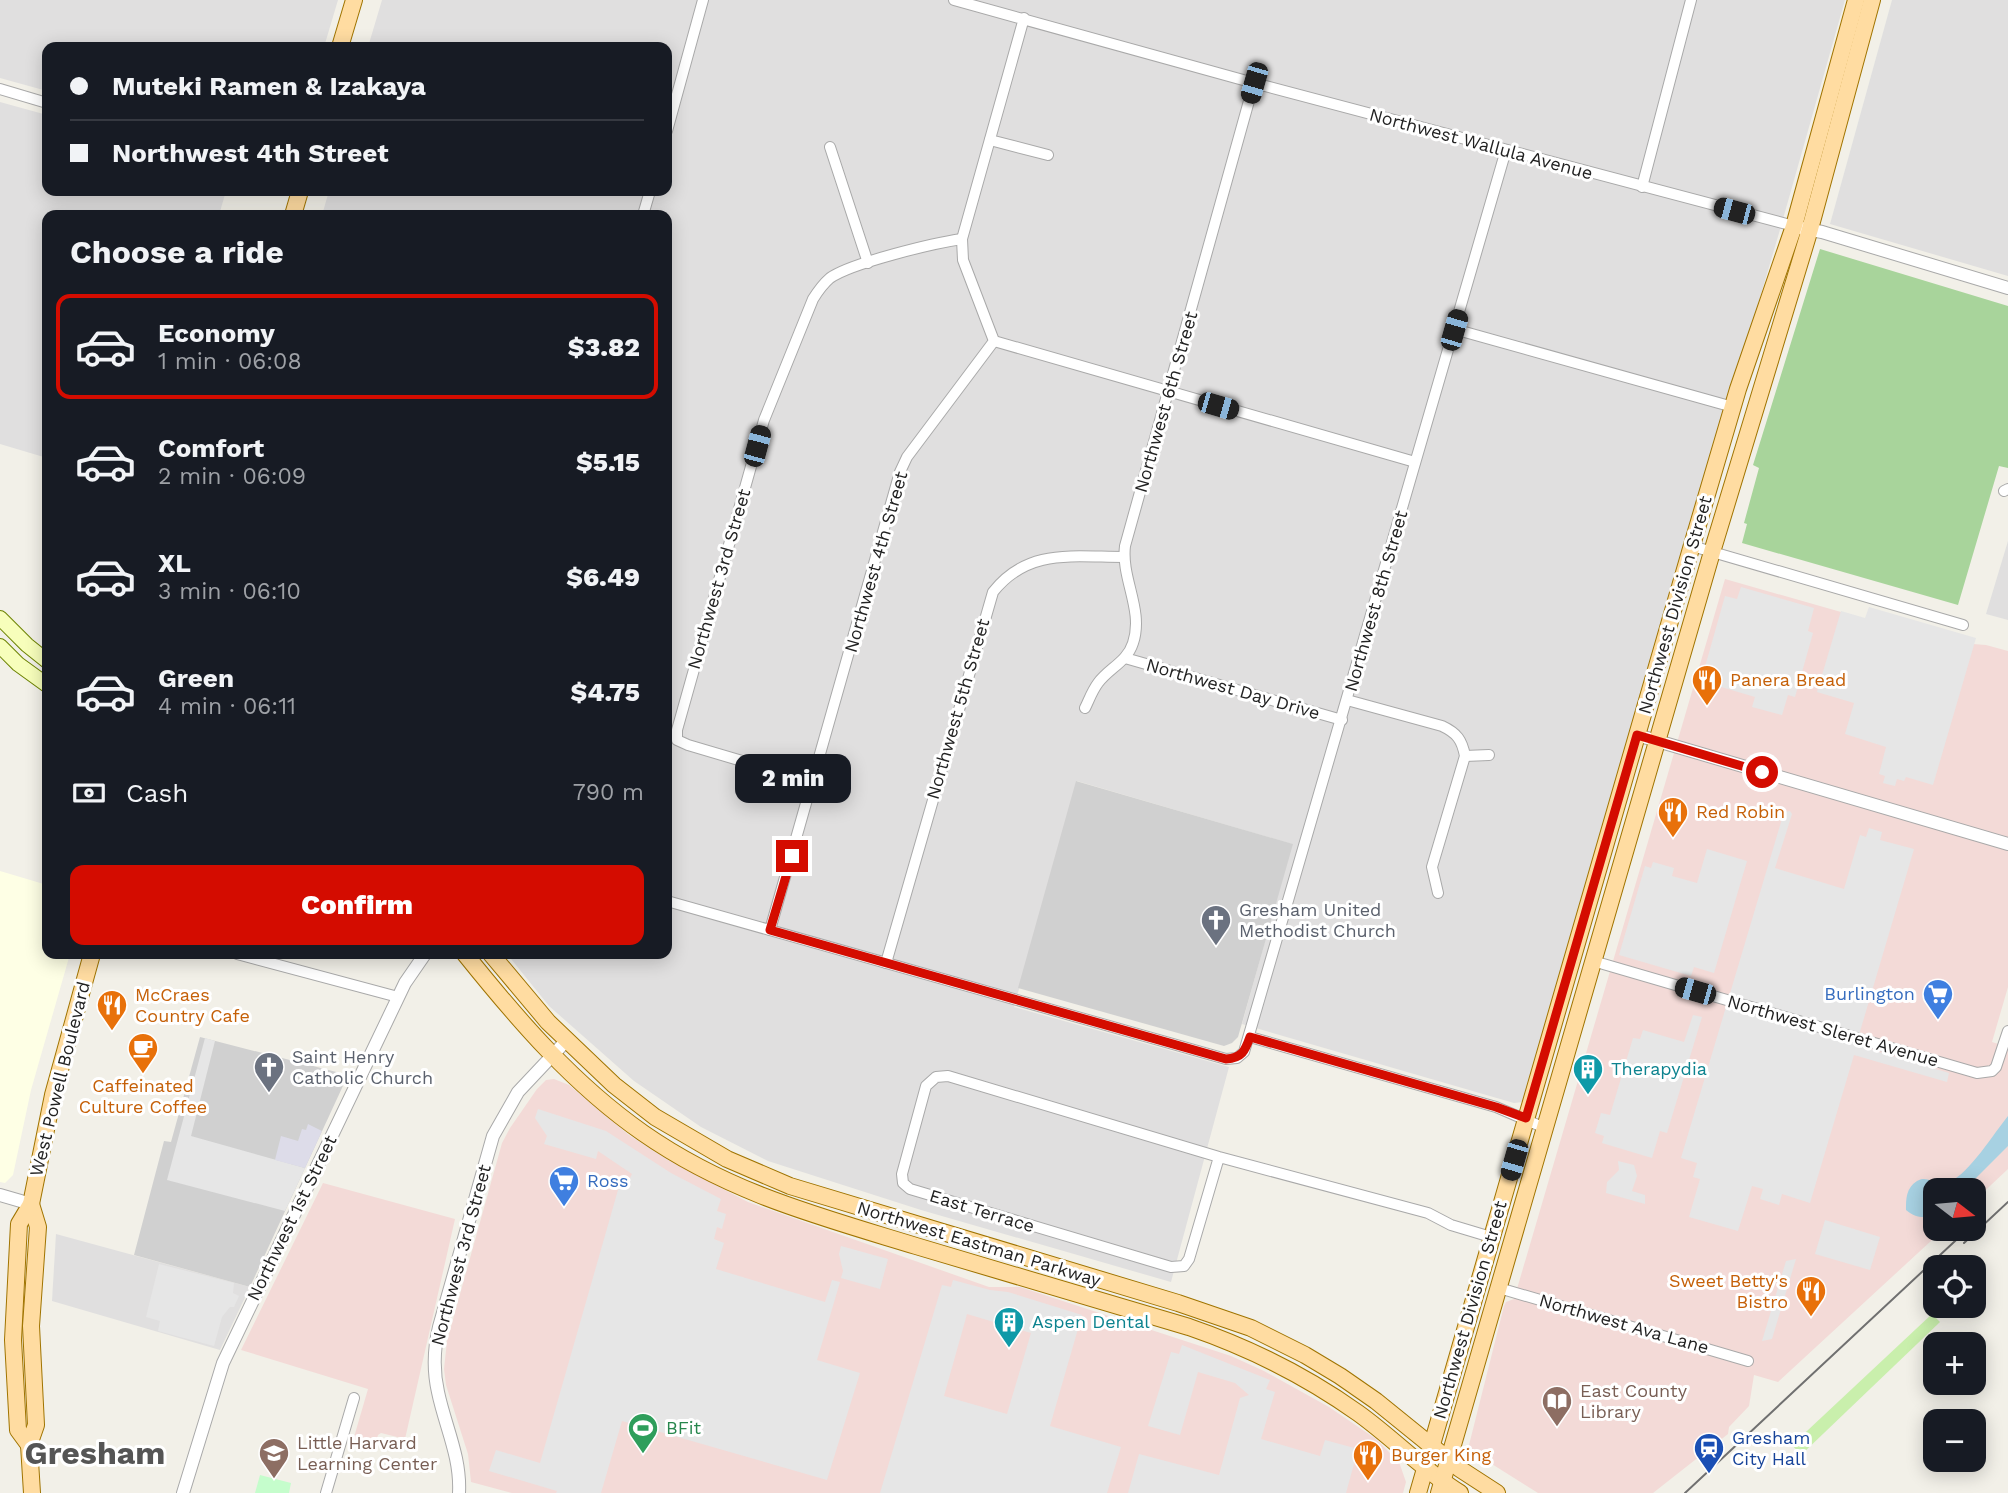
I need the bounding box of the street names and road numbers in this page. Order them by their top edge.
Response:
street label: Northwest Wallula Avenue [1367,104,1595,183]
street label: Northwest 6th Street [1130,308,1202,495]
street label: Northwest 4th Street [840,468,912,655]
street label: Northwest 3rd Street [683,486,754,671]
street label: Northwest Division Street [1633,493,1716,716]
street label: Northwest 8th Street [1340,507,1412,694]
street label: Northwest 5th Street [922,616,994,802]
street label: Northwest Day Drive [1144,654,1323,723]
street label: West Powell Boulevard [25,979,94,1179]
street label: Northwest Sleret Avenue [1725,990,1941,1071]
street label: Northwest 1st Street [242,1131,341,1304]
street label: Northwest 3rd Street [426,1162,495,1348]
street label: East Terrace [927,1185,1037,1236]
street label: Northwest Eastman Parkway [855,1196,1104,1291]
street label: Northwest Division Street [1428,1198,1511,1421]
street label: Northwest Ava Lane [1537,1289,1711,1358]

